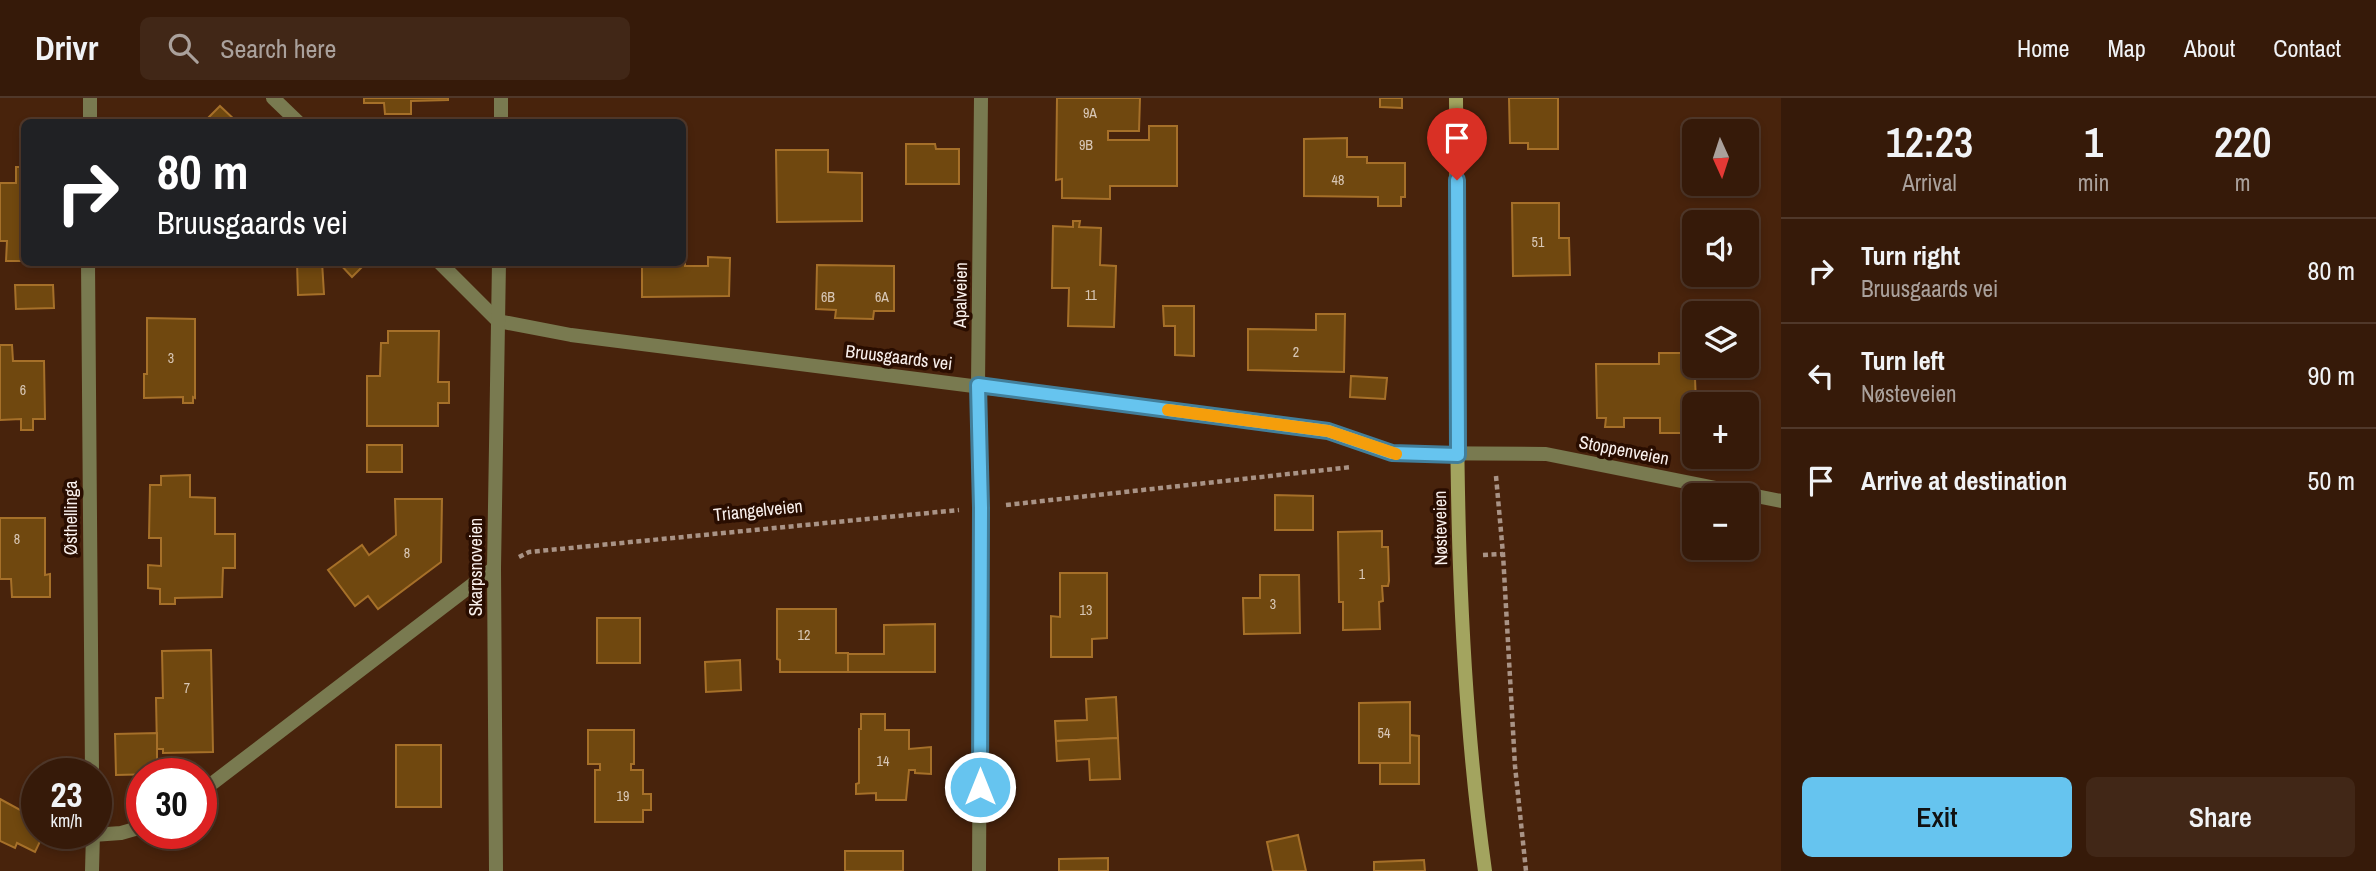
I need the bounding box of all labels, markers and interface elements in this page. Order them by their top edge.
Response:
search box [140,17,630,80]
text: Drivr [35,26,98,70]
icon: search [164,29,202,67]
text: Search here [220,31,336,66]
text: Home [2017,32,2069,64]
text: Map [2107,32,2146,64]
text: About [2184,32,2235,64]
text: Contact [2273,32,2341,64]
house number: 9A [1083,104,1097,122]
pin [1427,108,1487,180]
text: 12:23 [1886,114,1973,170]
text: 1 [2084,114,2103,170]
text: 220 [2214,114,2271,170]
icon: arrive [1438,119,1476,157]
north arrow [1682,119,1759,196]
map controls [1682,119,1759,560]
house number: 9B [1079,136,1093,154]
text: 80 m [157,138,249,204]
icon: right [42,147,133,238]
text: Arrival [1902,167,1957,198]
text: min [2078,167,2109,198]
text: m [2235,167,2250,198]
house number: 48 [1332,171,1344,189]
text: Bruusgaards vei [157,201,348,244]
button: sound [1682,210,1759,287]
house number: 51 [1532,233,1545,251]
text: Turn right [1861,238,1960,273]
icon: right [1802,252,1840,290]
text: 80 m [2308,253,2355,288]
street label: Apalveien [947,262,973,329]
text: Bruusgaards vei [1861,273,1998,304]
house number: 11 [1085,286,1098,304]
house number: 6B [821,288,835,306]
house number: 6A [875,288,889,306]
button: layers [1682,301,1759,378]
street label: Bruusgaards vei [844,338,954,376]
house number: 2 [1293,343,1299,361]
text: Turn left [1861,343,1945,378]
house number: 3 [168,349,174,367]
icon: left [1802,357,1840,395]
text: 90 m [2308,358,2355,393]
text: Nøsteveien [1861,378,1956,409]
house number: 6 [20,381,26,399]
button: + [1682,392,1759,469]
street label: Stoppenveien [1577,429,1671,471]
icon: arrive [1802,462,1840,500]
text: Arrive at destination [1861,463,2067,498]
text: 50 m [2308,463,2355,498]
street label: Østhellinga [58,481,83,555]
button: − [1682,483,1759,560]
street label: Nøsteveien [1427,490,1453,566]
street label: Triangelveien [712,493,804,527]
street label: Skarpsnoveien [463,518,488,616]
house number: 8 [14,530,20,548]
house number: 8 [404,544,410,562]
house number: 1 [1359,565,1366,583]
house number: 3 [1270,595,1276,613]
house number: 13 [1080,601,1092,619]
house number: 12 [798,626,810,644]
house number: 7 [184,679,190,697]
house number: 54 [1378,724,1391,742]
position arrow [943,750,1017,824]
house number: 14 [877,752,890,770]
speed limit sign: 30 [126,758,217,849]
text: 23 [51,771,82,818]
button: Exit [1802,777,2072,857]
button: Share [2086,777,2355,857]
house number: 19 [617,787,629,805]
text: km/h [51,808,83,833]

